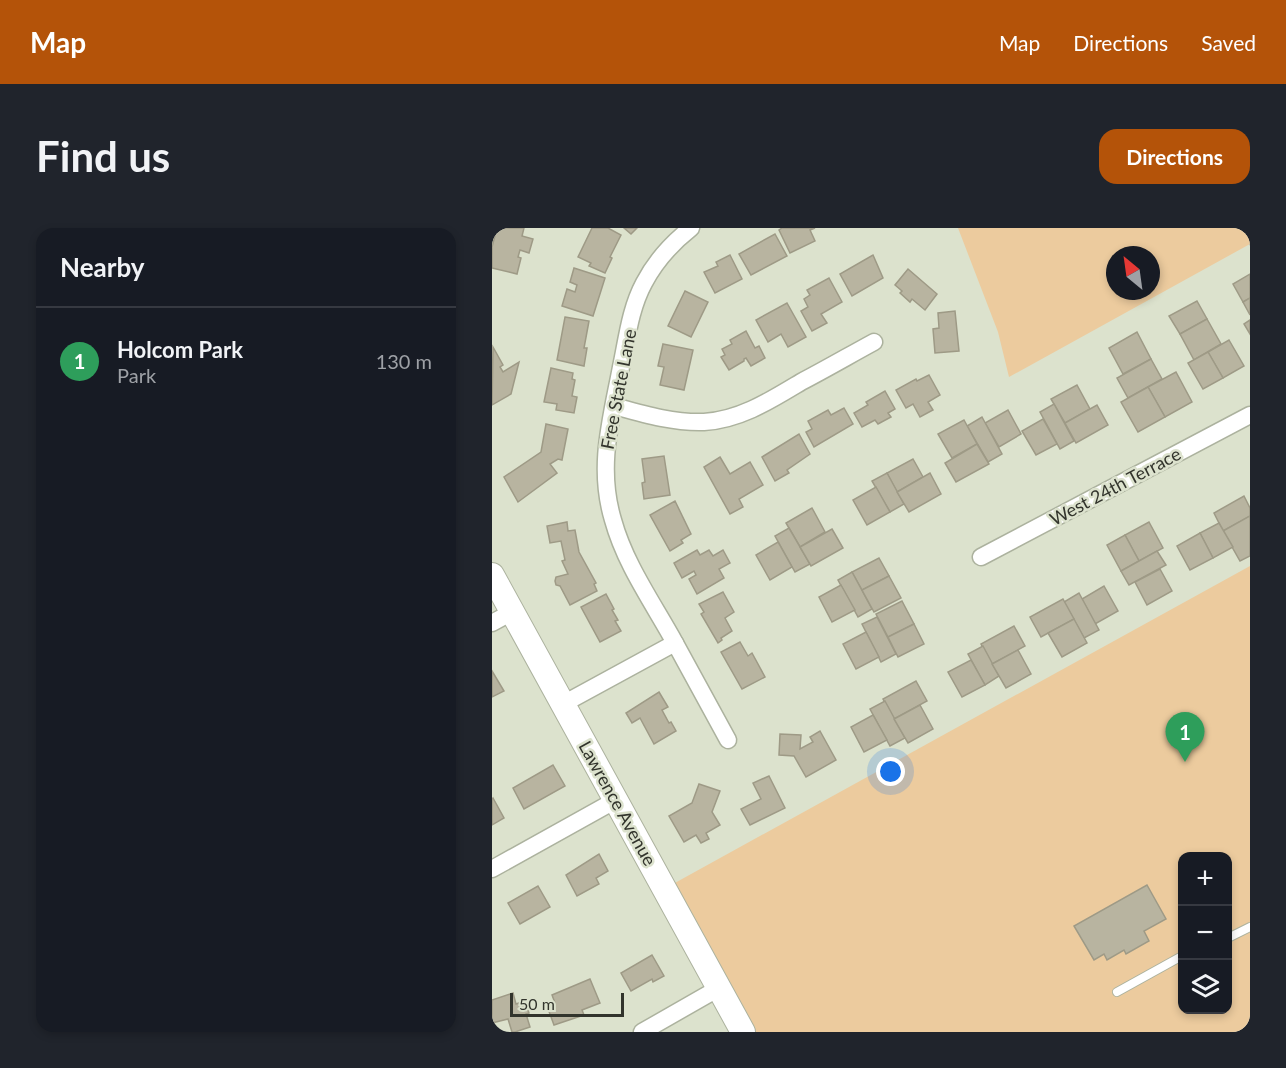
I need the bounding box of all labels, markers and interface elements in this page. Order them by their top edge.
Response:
text: Map [30,25,86,59]
text: Map [999,30,1040,55]
text: Directions [1073,30,1168,55]
text: Saved [1201,30,1256,55]
button: Directions [1099,129,1250,184]
text: Find us [36,131,170,181]
north arrow [1106,246,1160,300]
text: Nearby [60,251,145,283]
street label: Free State Lane [596,327,640,451]
text: Holcom Park [117,336,243,363]
text: 1 [74,349,85,373]
text: 130 m [376,349,432,373]
text: Park [117,363,156,387]
street label: West 24th Terrace [1046,442,1184,530]
pin: 1 [1166,712,1204,762]
street label: Lawrence Avenue [575,737,661,869]
your location [876,757,905,786]
map controls [1178,852,1232,1014]
button: + [1178,852,1232,906]
button: − [1178,906,1232,960]
button: layers [1178,960,1232,1014]
scale bar [510,990,624,1018]
text: 50 m [519,994,555,1013]

